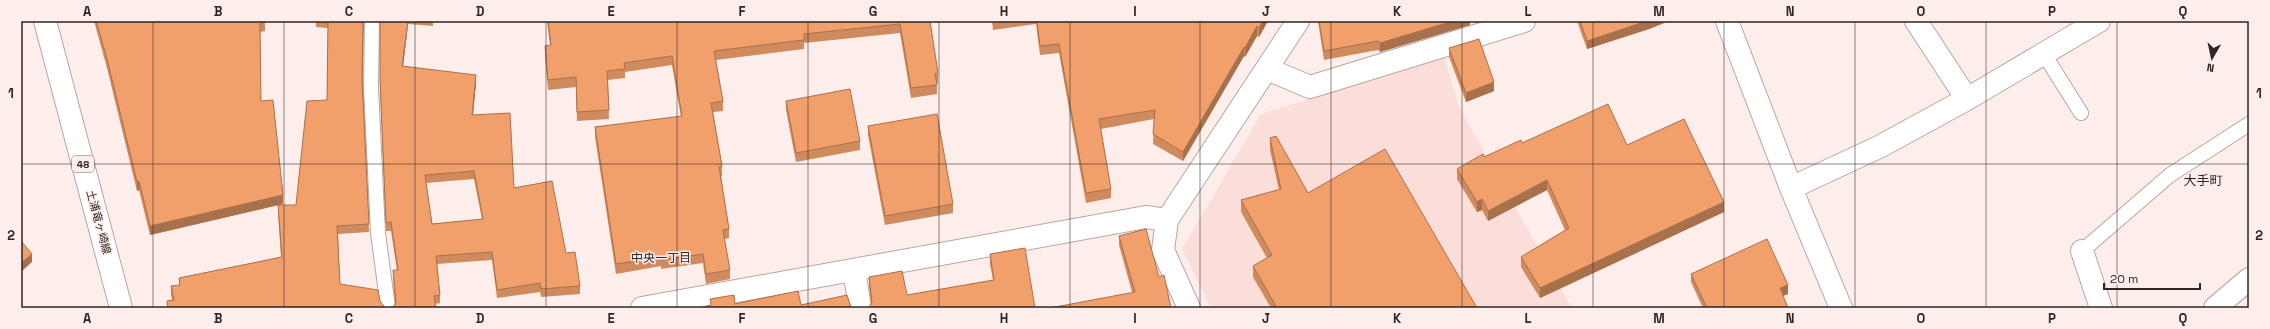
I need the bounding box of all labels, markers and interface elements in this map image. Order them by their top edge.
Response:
text: A [83,3,92,20]
text: B [214,3,223,20]
text: C [345,3,353,20]
text: D [476,3,485,20]
text: E [607,3,615,20]
text: F [739,3,746,20]
text: G [869,3,877,20]
text: H [1000,3,1008,20]
text: I [1133,3,1137,20]
text: J [1262,3,1270,20]
text: K [1393,3,1402,20]
text: L [1524,3,1532,20]
text: M [1653,3,1665,20]
text: N [1786,3,1794,20]
text: O [1917,3,1926,20]
text: P [2048,3,2056,20]
text: Q [2179,3,2188,20]
north arrow [2192,38,2232,78]
text: N [2206,60,2215,75]
text: 1 [8,85,14,102]
text: 1 [2256,85,2262,102]
road number: 48 [72,156,94,172]
district label: 大手町 [2183,172,2223,189]
street label: 土浦竜ヶ崎線 [84,188,114,256]
text: 2 [7,227,15,244]
text: 2 [2255,227,2263,244]
district label: 中央一丁目 [631,250,691,266]
scale bar [2104,265,2200,291]
text: 20 m [2110,271,2138,287]
text: A [83,310,92,327]
text: B [214,310,223,327]
text: C [345,310,353,327]
text: D [476,310,485,327]
text: E [607,310,615,327]
text: F [739,310,746,327]
text: G [869,310,877,327]
text: H [1000,310,1008,327]
text: I [1133,310,1137,327]
text: J [1262,310,1270,327]
text: K [1393,310,1402,327]
text: L [1524,310,1532,327]
text: M [1653,310,1665,327]
text: N [1786,310,1794,327]
text: O [1917,310,1926,327]
text: P [2048,310,2056,327]
text: Q [2179,310,2188,327]

